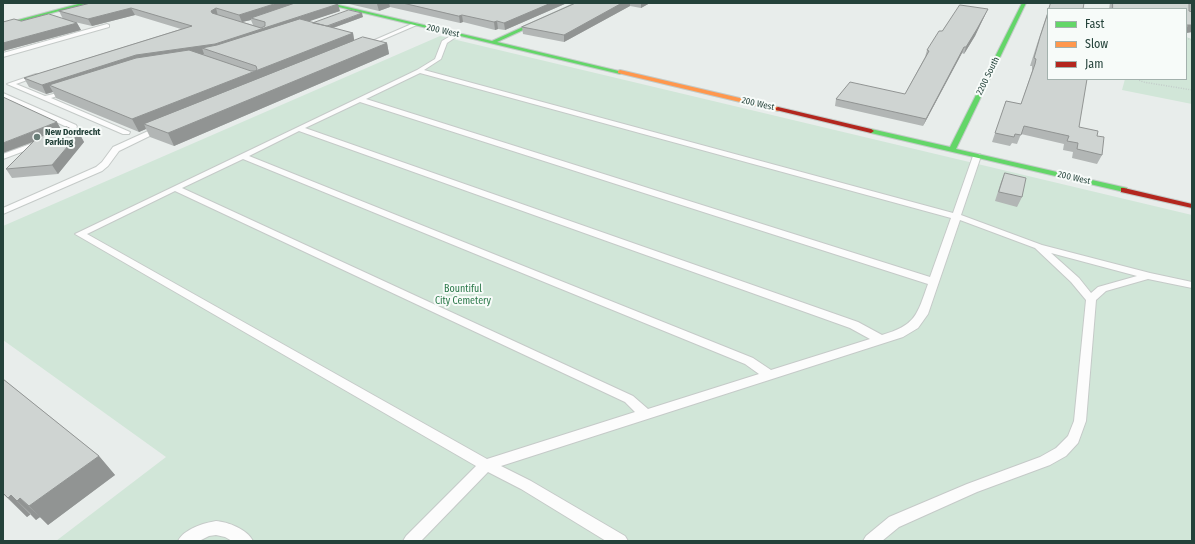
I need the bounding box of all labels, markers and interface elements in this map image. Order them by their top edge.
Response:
legend [1047,8,1187,80]
text: Fast [1085,17,1104,31]
street label: 200 West [426,22,460,40]
text: Slow [1085,37,1108,51]
street label: 2200 South [974,55,1002,97]
text: Jam [1085,57,1103,71]
street label: 200 West [741,95,775,113]
place label: New Dordrecht Parking [45,127,101,148]
marker: New Dordrecht Parking [32,132,42,142]
street label: 200 West [1057,169,1091,187]
park label: Bountiful City Cemetery [435,283,491,306]

